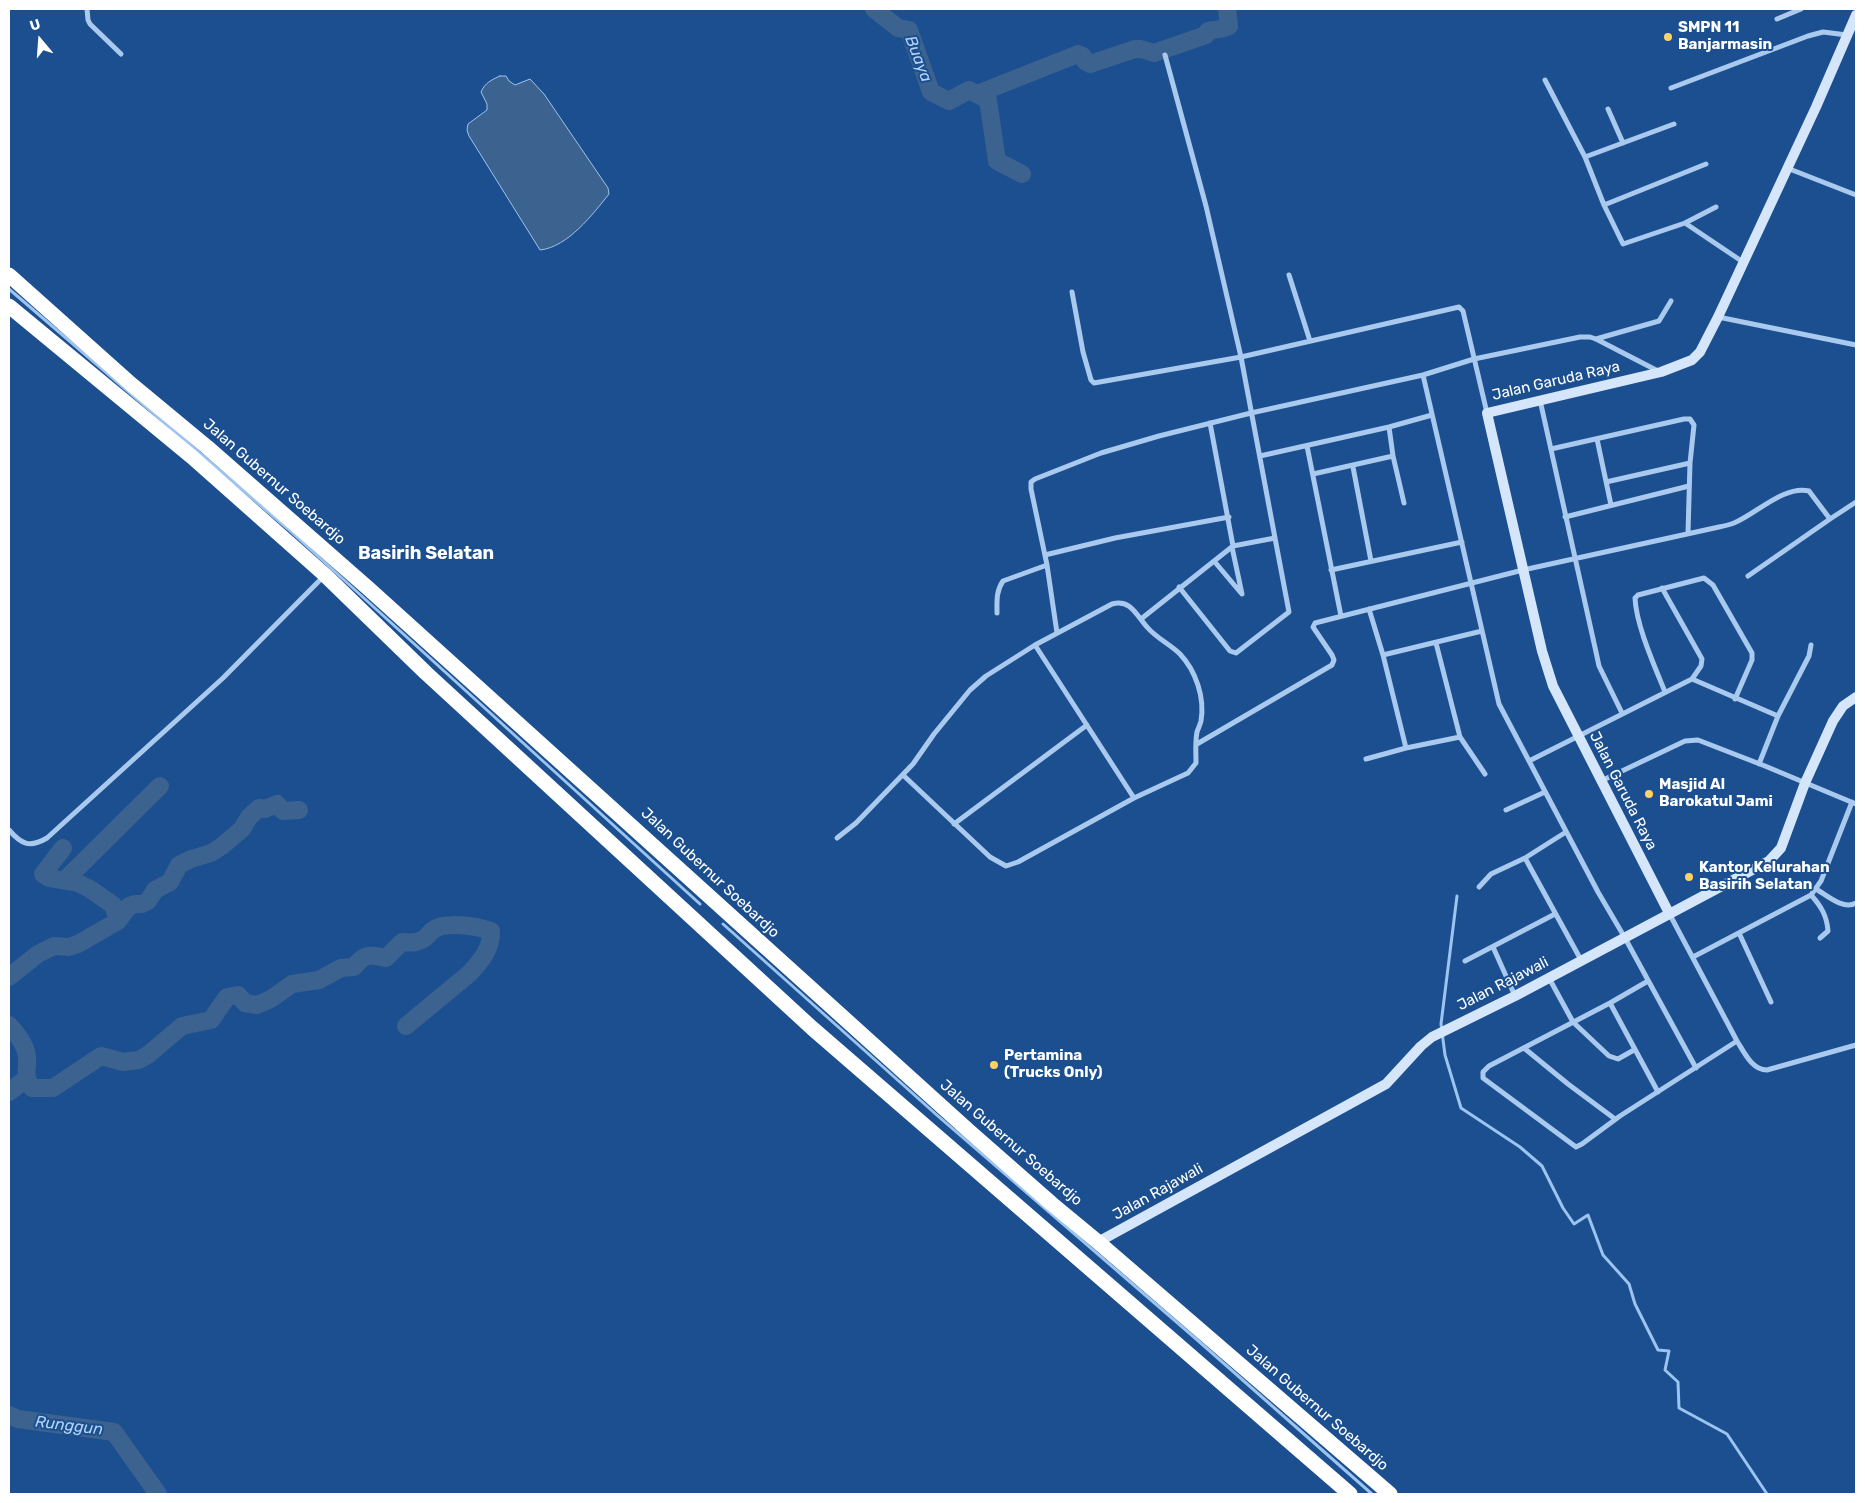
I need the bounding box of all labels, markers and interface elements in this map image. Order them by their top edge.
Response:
north arrow [15,15,65,65]
text: U [28,16,43,35]
place label: SMPN 11 Banjarmasin [1678,19,1772,54]
marker: SMPN 11 Banjarmasin [1662,31,1674,43]
water label: Buaya [900,33,936,85]
street label: Jalan Garuda Raya [1490,358,1622,404]
street label: Jalan Gubernur Soebardjo [199,415,349,549]
district label: Basirih Selatan [358,543,494,565]
street label: Jalan Garuda Raya [1585,729,1661,853]
place label: Masjid Al Barokatul Jami [1659,776,1773,811]
marker: Masjid Al Barokatul Jami [1643,788,1655,800]
street label: Jalan Gubernur Soebardjo [637,804,783,942]
place label: Kantor Kelurahan Basirih Selatan [1699,859,1830,894]
marker: Kantor Kelurahan Basirih Selatan [1683,871,1695,883]
street label: Jalan Rajawali [1454,953,1552,1015]
place label: Pertamina (Trucks Only) [1004,1047,1103,1082]
marker: Pertamina (Trucks Only) [988,1059,1000,1071]
street label: Jalan Gubernur Soebardjo [936,1076,1086,1210]
street label: Jalan Rajawali [1110,1160,1206,1224]
street label: Jalan Gubernur Soebardjo [1242,1341,1392,1475]
water label: Runggun [34,1412,104,1440]

